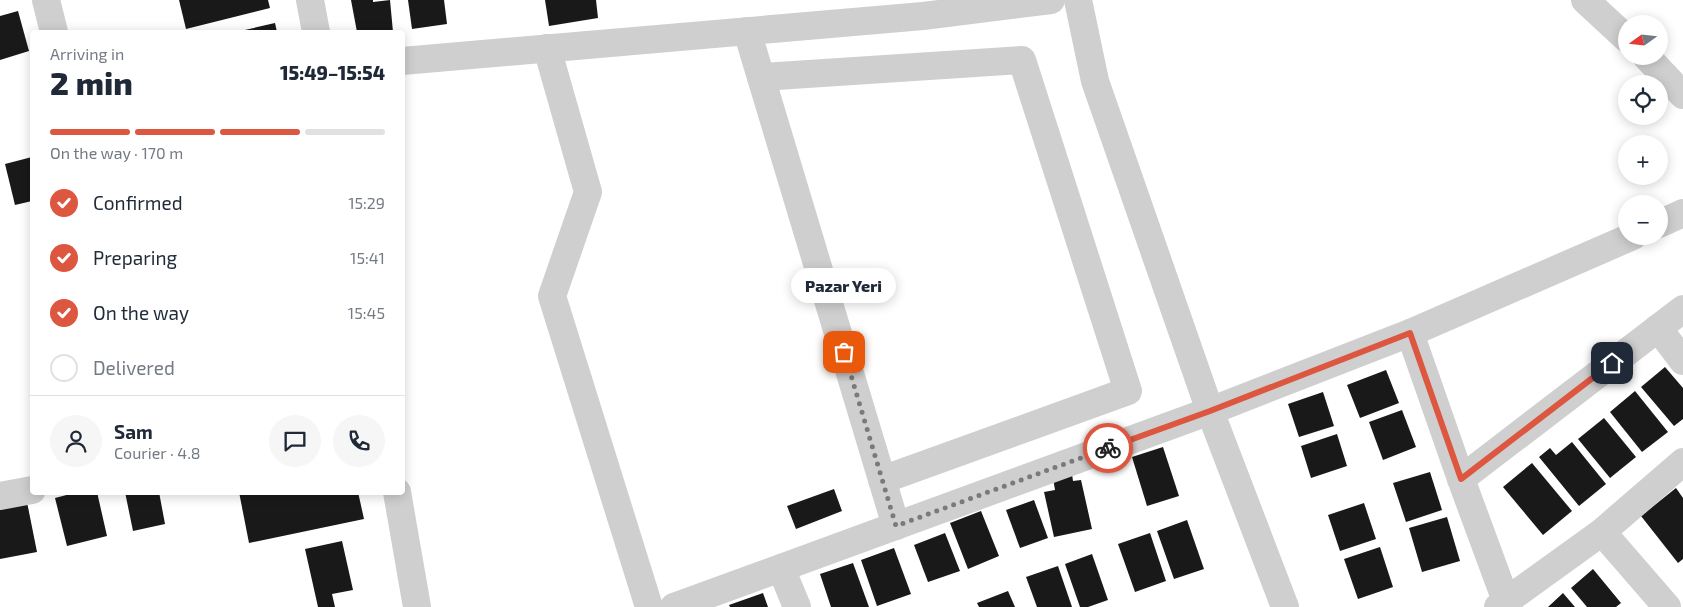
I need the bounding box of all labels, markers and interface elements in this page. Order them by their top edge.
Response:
north arrow [1618,15,1668,65]
map controls [1618,15,1668,245]
text: Arriving in [50,44,124,63]
text: 15:49–15:54 [280,61,385,84]
text: 2 min [50,63,133,101]
button: locate [1618,75,1668,125]
button: + [1618,135,1668,185]
text: On the way · 170 m [50,143,183,162]
icon: check [50,189,78,217]
text: Confirmed [93,191,183,214]
text: 15:29 [348,193,385,212]
button: − [1618,195,1668,245]
icon: check [50,244,78,272]
text: Preparing [93,246,177,269]
text: 15:41 [350,248,385,267]
callout: Pazar Yeri [792,267,896,302]
text: Pazar Yeri [805,276,882,295]
icon: check [50,299,78,327]
text: On the way [93,301,189,324]
text: 15:45 [348,303,385,322]
pin [823,331,865,373]
icon: bag [830,338,858,366]
pin [1591,342,1633,384]
icon: home [1598,349,1626,377]
text: Delivered [93,356,175,379]
button: person [50,415,102,467]
button: chat [269,415,321,467]
button: phone [333,415,385,467]
text: Sam [114,420,153,443]
courier [1083,423,1133,473]
icon: bike [1094,434,1122,462]
text: Courier · 4.8 [114,443,201,462]

